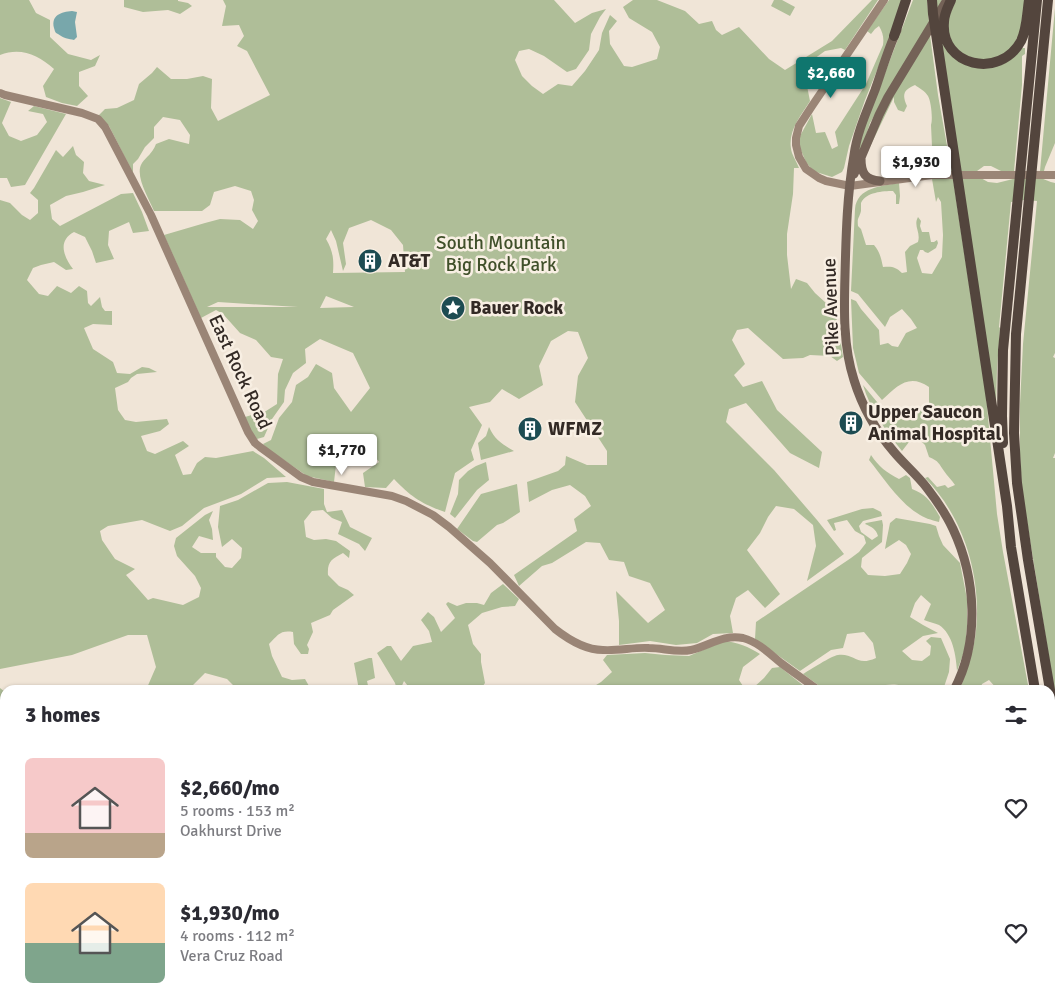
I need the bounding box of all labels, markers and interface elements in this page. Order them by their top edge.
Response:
pin: $2,660 [790,56,872,99]
text: $2,660 [807,63,855,83]
pin: $1,930 [875,146,957,188]
text: $1,930 [892,152,940,172]
park label: South Mountain Big Rock Park [436,231,566,277]
building icon: AT&T [357,248,383,274]
place label: AT&T [388,249,431,273]
street label: Pike Avenue [817,258,845,356]
place icon: Bauer Rock [440,295,466,321]
place label: Bauer Rock [470,296,563,320]
street label: East Rock Road [203,311,277,433]
place label: Upper Saucon Animal Hospital [868,400,1001,446]
building icon: Upper Saucon Animal Hospital [838,410,864,436]
building icon: WFMZ [517,416,543,442]
place label: WFMZ [548,417,602,441]
pin: $1,770 [301,434,383,476]
text: $1,770 [318,440,366,460]
icon: filters [1002,701,1030,729]
text: 3 homes [25,702,100,728]
text: $2,660/mo [180,775,279,801]
icon: home [65,778,125,838]
icon: heart [1002,794,1030,822]
text: 5 rooms · 153 m² [180,801,295,821]
text: Oakhurst Drive [180,821,282,841]
text: $1,930/mo [180,900,279,926]
icon: home [65,903,125,963]
icon: heart [1002,919,1030,947]
text: 4 rooms · 112 m² [180,926,295,946]
text: Vera Cruz Road [180,946,283,966]

